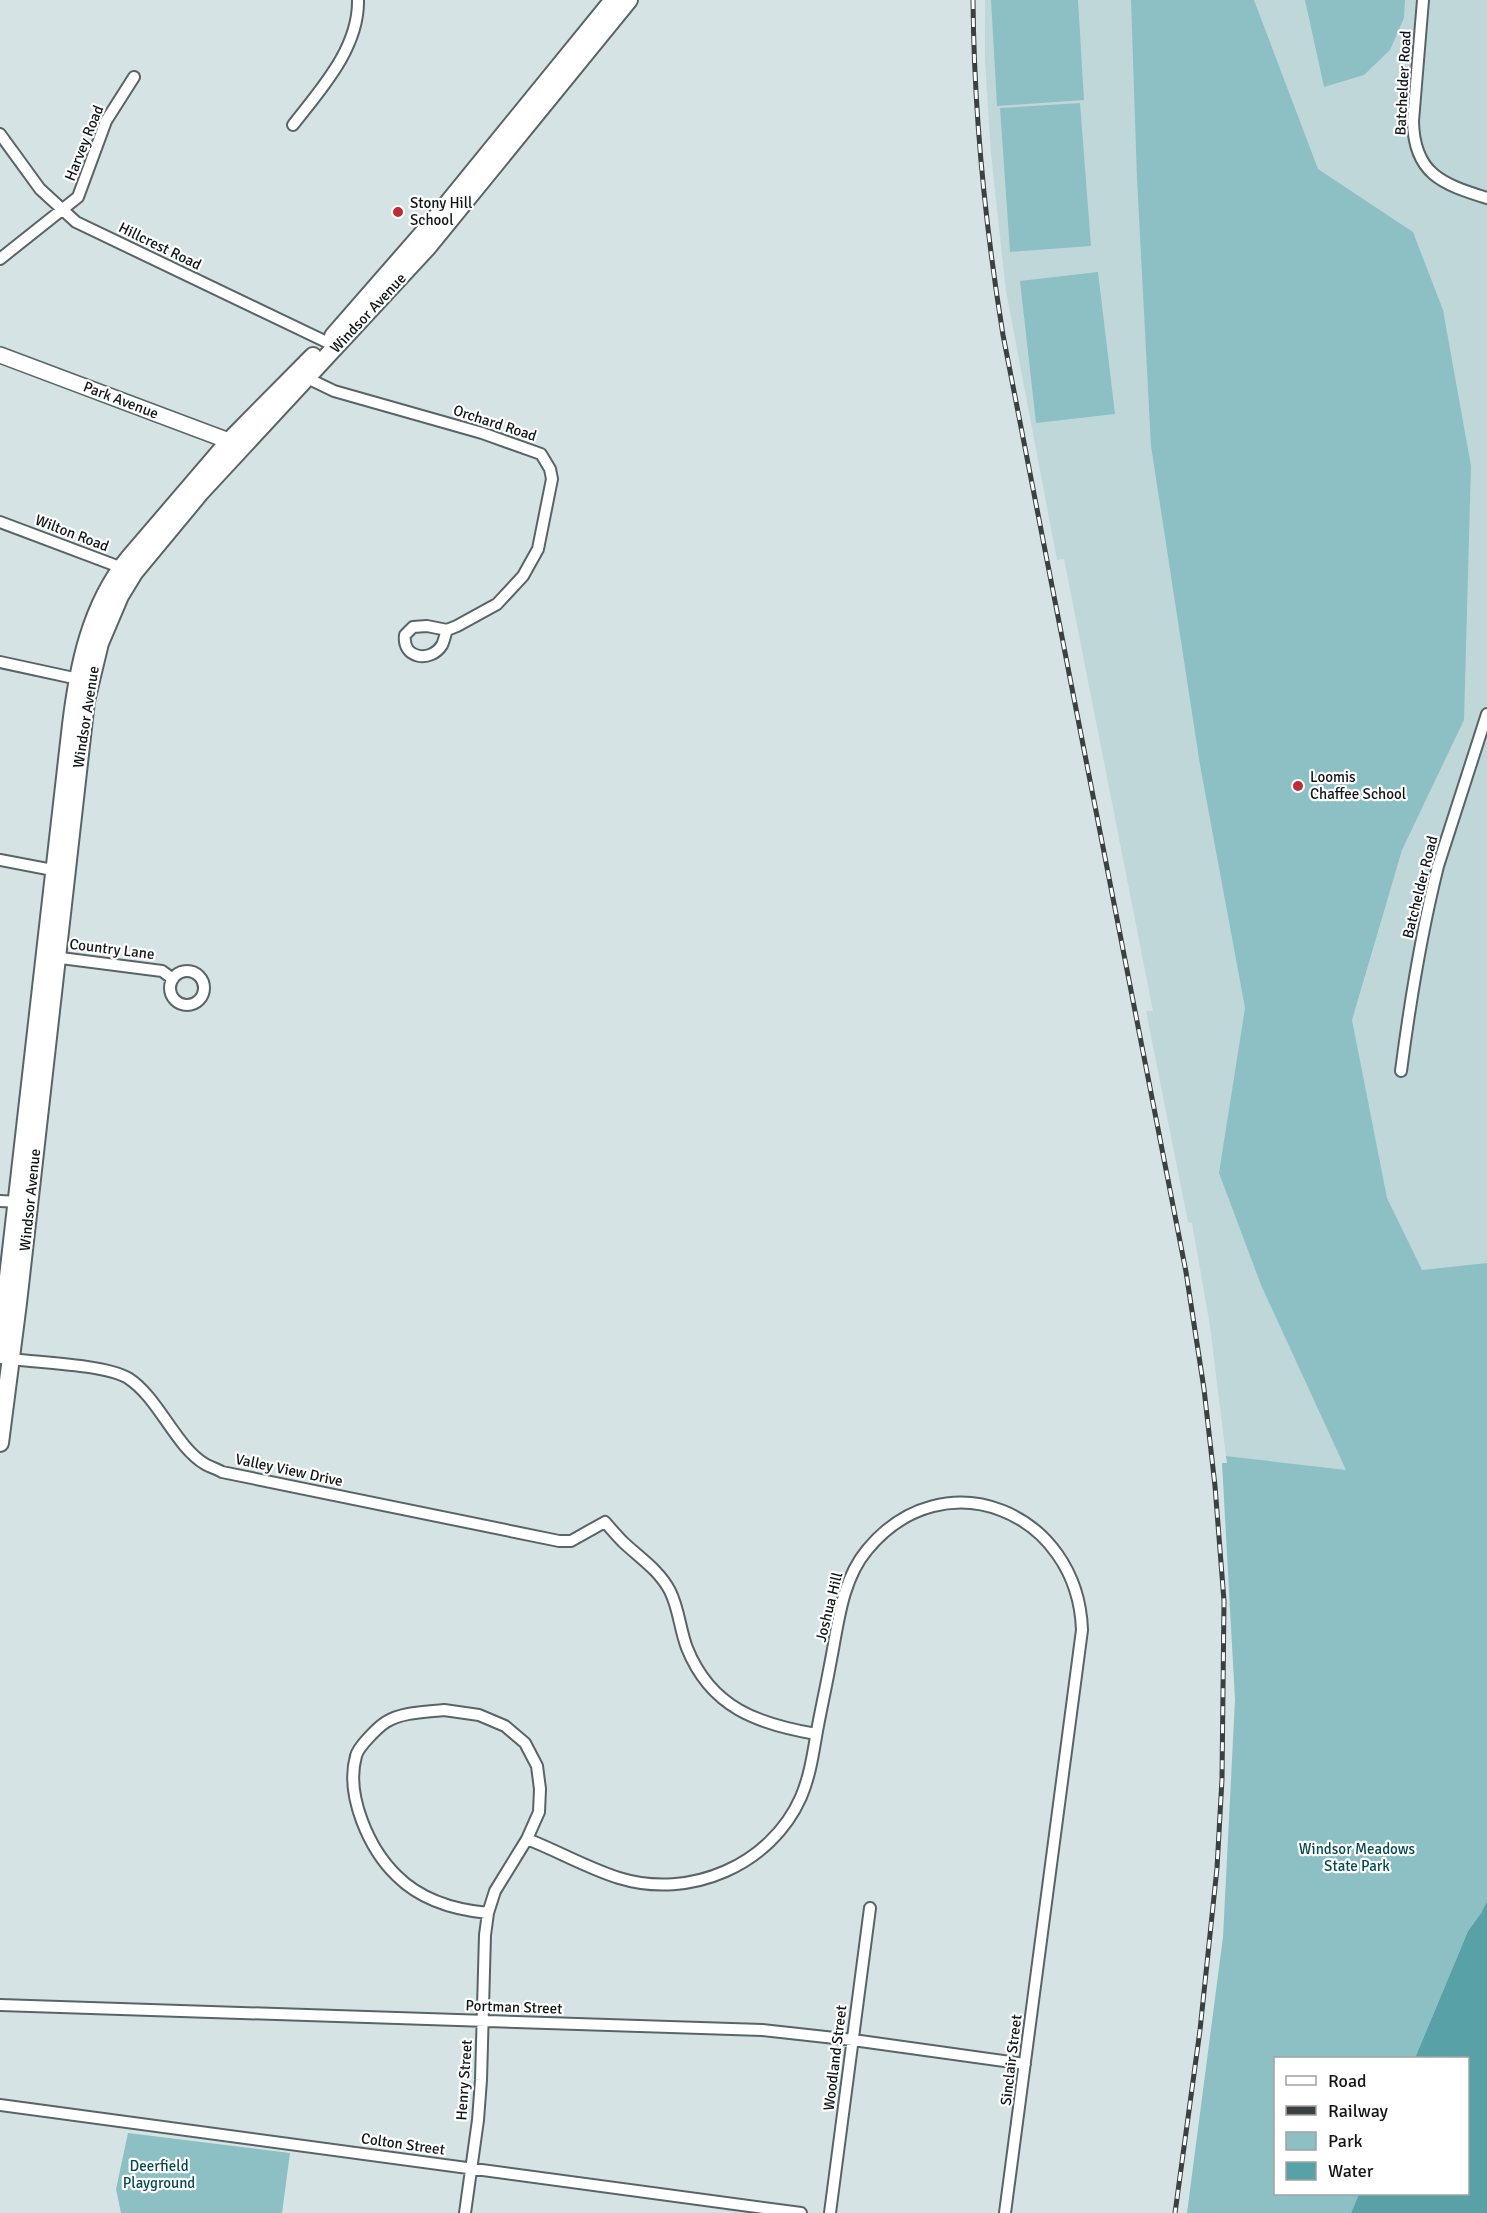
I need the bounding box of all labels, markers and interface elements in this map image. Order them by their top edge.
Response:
street label: Batchelder Road [1391,30,1415,136]
street label: Harvey Road [61,102,107,183]
place label: Stony Hill School [410,194,472,229]
marker: Stony Hill School [391,205,405,219]
street label: Hillcrest Road [116,218,204,274]
street label: Windsor Avenue [326,269,410,357]
street label: Park Avenue [81,377,161,423]
street label: Orchard Road [451,401,539,445]
street label: Wilton Road [33,511,111,555]
street label: Windsor Avenue [69,665,103,769]
place label: Loomis Chaffee School [1310,768,1406,803]
marker: Loomis Chaffee School [1291,779,1305,793]
street label: Batchelder Road [1399,834,1441,940]
street label: Country Lane [68,935,156,963]
street label: Windsor Avenue [16,1148,44,1252]
street label: Valley View Drive [234,1450,344,1490]
street label: Joshua Hill [812,1570,846,1644]
park label: Windsor Meadows State Park [1299,1840,1416,1875]
street label: Portman Street [465,1996,563,2018]
street label: Woodland Street [820,2004,850,2112]
street label: Sinclair Street [996,2013,1026,2107]
street label: Henry Street [452,2039,476,2121]
legend [1274,2057,1469,2195]
text: Road [1328,2070,1367,2092]
text: Railway [1328,2100,1389,2122]
street label: Colton Street [360,2129,446,2159]
text: Park [1328,2130,1363,2152]
park label: Deerfield Playground [123,2157,195,2192]
text: Water [1328,2160,1374,2182]

